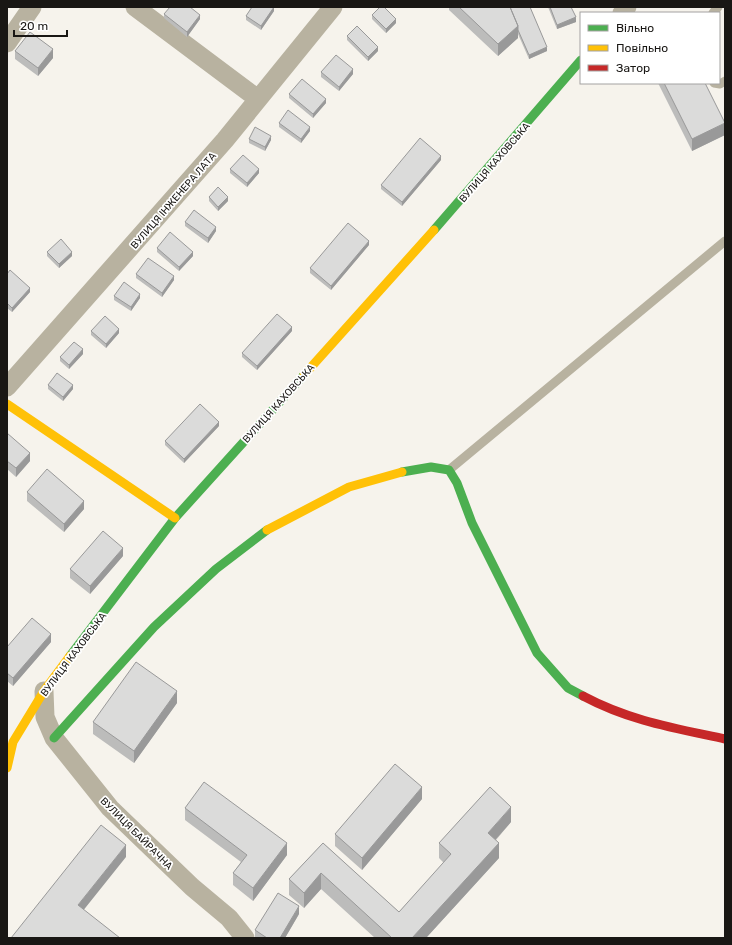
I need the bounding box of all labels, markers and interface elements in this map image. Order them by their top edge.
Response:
scale bar [14,12,67,38]
legend [580,12,720,84]
text: 20 m [20,19,48,33]
text: Вільно [616,21,654,35]
text: Повільно [616,41,668,55]
text: Затор [616,61,650,75]
street label: ВУЛИЦЯ КАХОВСЬКА [457,120,533,205]
street label: ВУЛИЦЯ ІНЖЕНЕРА ЛАТА [129,150,219,251]
street label: ВУЛИЦЯ КАХОВСЬКА [240,362,317,446]
street label: ВУЛИЦЯ КАХОВСЬКА [38,610,109,699]
street label: ВУЛИЦЯ БАЙРАЧНА [98,795,175,873]

